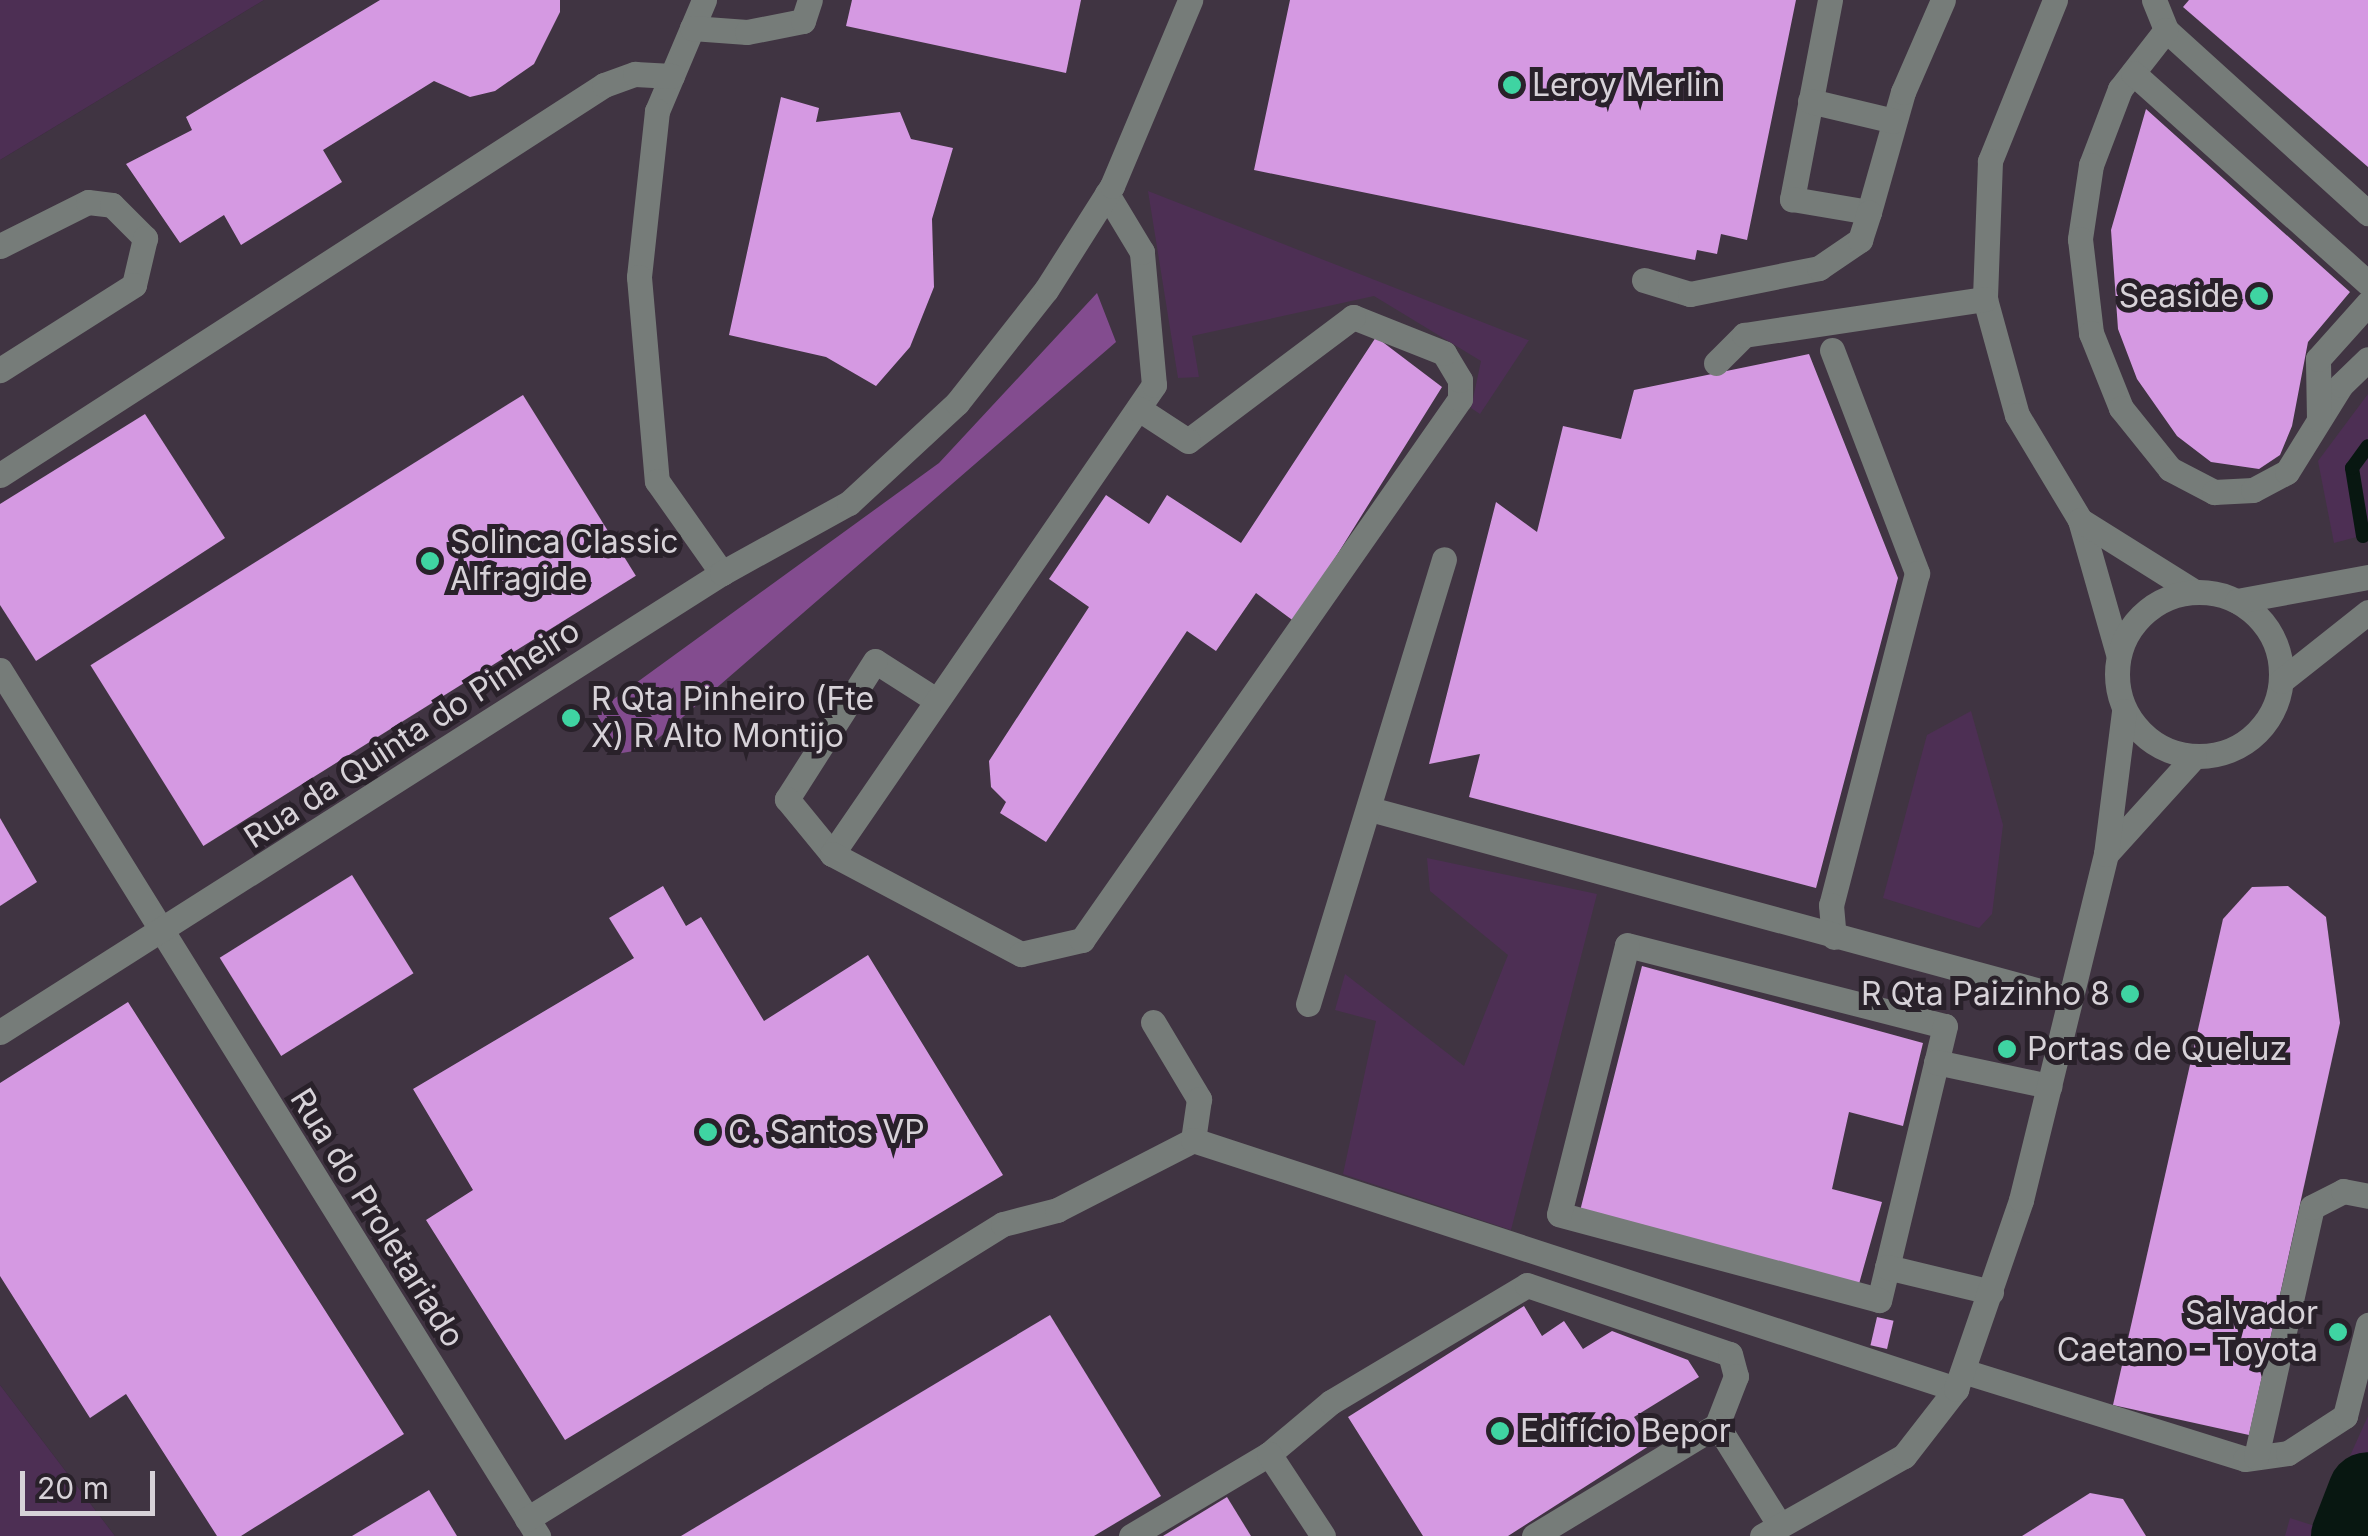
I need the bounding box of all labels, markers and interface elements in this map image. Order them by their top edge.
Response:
place label: Leroy Merlin [1532,66,1720,104]
marker: Leroy Merlin [1501,74,1523,96]
place label: Seaside [2119,277,2239,315]
marker: Seaside [2248,285,2270,307]
place label: Solinca Classic Alfragide [450,524,679,599]
marker: Solinca Classic Alfragide [419,550,441,572]
street label: Rua da Quinta do Pinheiro [237,611,587,857]
place label: R Qta Pinheiro (Fte X) R Alto Montijo [591,681,874,756]
marker: R Qta Pinheiro (Fte X) R Alto Montijo [560,707,582,729]
place label: R Qta Paizinho 8 [1861,975,2110,1013]
marker: R Qta Paizinho 8 [2119,983,2141,1005]
place label: Portas de Queluz [2027,1030,2287,1068]
marker: Portas de Queluz [1996,1038,2018,1060]
street label: Rua do Proletariado [282,1082,472,1354]
place label: C. Santos VP [728,1113,925,1151]
marker: C. Santos VP [697,1121,719,1143]
place label: Salvador Caetano - Toyota [2057,1295,2318,1370]
marker: Salvador Caetano - Toyota [2327,1321,2349,1343]
place label: Edifício Bepor [1520,1412,1731,1450]
marker: Edifício Bepor [1489,1420,1511,1442]
scale bar [25,1451,160,1513]
text: 20 m [37,1470,109,1506]

